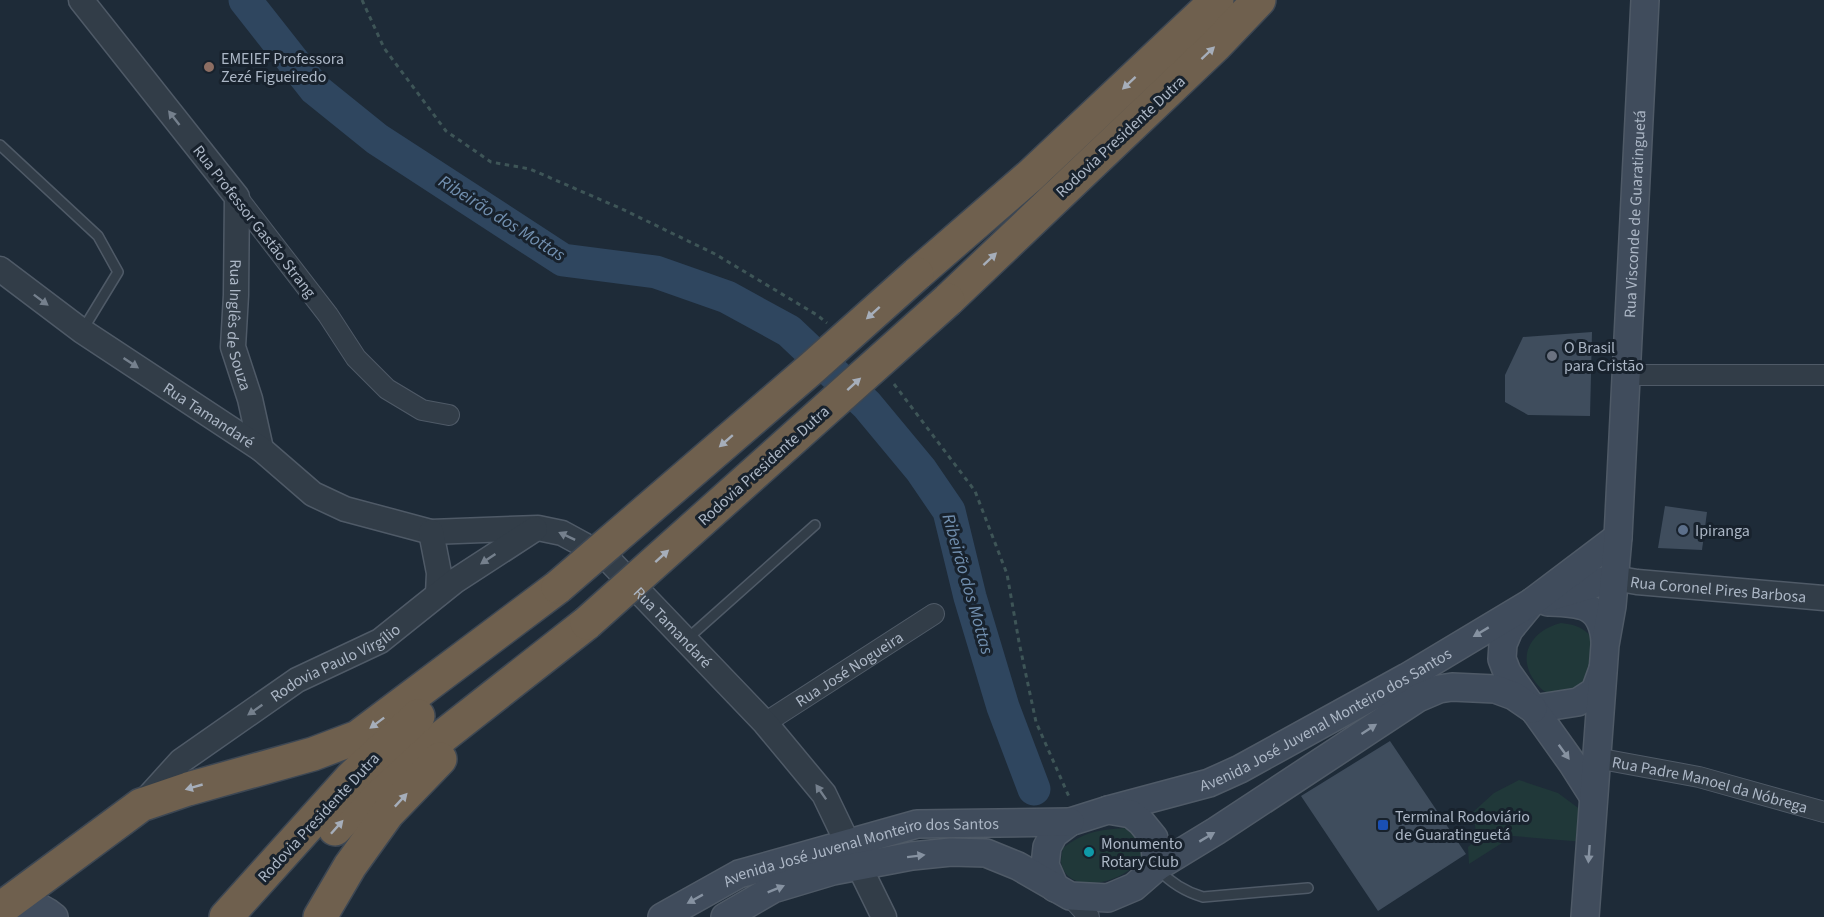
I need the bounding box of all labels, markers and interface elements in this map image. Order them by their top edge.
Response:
one-way arrow [1200,47,1215,60]
place label: EMEIEF Professora Zezé Figueiredo [221,48,344,88]
marker: EMEIEF Professora Zezé Figueiredo [202,60,216,74]
street label: Rodovia Presidente Dutra [1051,71,1190,203]
one-way arrow [1121,76,1136,90]
one-way arrow [168,110,181,126]
street label: Rua Visconde de Guaratinguetá [1619,110,1651,319]
street label: Rua Professor Gastão Strang [188,141,321,303]
water label: Ribeirão dos Mottas [433,169,570,268]
one-way arrow [983,253,997,267]
street label: Rua Inglês de Souza [221,259,256,393]
one-way arrow [33,294,49,306]
one-way arrow [866,306,881,319]
place label: O Brasil para Cristão [1564,337,1644,377]
marker: O Brasil para Cristão [1545,349,1559,363]
one-way arrow [123,357,139,368]
one-way arrow [846,377,861,391]
street label: Rua Tamandaré [159,378,258,454]
street label: Rodovia Presidente Dutra [693,401,834,531]
one-way arrow [719,434,734,448]
water label: Ribeirão dos Mottas [935,511,1000,657]
place label: Ipiranga [1695,520,1750,542]
marker: Ipiranga [1676,523,1690,537]
one-way arrow [558,532,575,541]
one-way arrow [654,549,669,563]
one-way arrow [480,553,496,564]
street label: Rua Coronel Pires Barbosa [1628,571,1807,608]
street label: Rua Tamandaré [628,582,717,673]
street label: Rodovia Paulo Virgílio [266,619,405,707]
street label: Rua José Nogueira [791,627,908,713]
one-way arrow [1473,627,1489,638]
street label: Avenida José Juvenal Monteiro dos Santos [1197,643,1456,797]
one-way arrow [247,704,263,716]
one-way arrow [370,717,385,729]
one-way arrow [1361,723,1377,735]
one-way arrow [1558,743,1570,759]
street label: Rodovia Presidente Dutra [253,748,385,887]
street label: Rua Padre Manoel da Nóbrega [1610,751,1810,819]
one-way arrow [185,783,203,792]
one-way arrow [815,784,827,800]
one-way arrow [394,793,407,808]
place label: Terminal Rodoviário de Guaratinguetá [1395,806,1530,846]
street label: Avenida José Juvenal Monteiro dos Santos [719,813,999,893]
marker: Terminal Rodoviário de Guaratinguetá [1376,818,1390,832]
one-way arrow [330,820,343,835]
one-way arrow [1199,831,1215,842]
place label: Monumento Rotary Club [1101,833,1183,873]
marker: Monumento Rotary Club [1082,845,1096,859]
one-way arrow [1584,845,1593,864]
one-way arrow [907,851,926,861]
one-way arrow [767,884,785,893]
one-way arrow [687,893,703,904]

